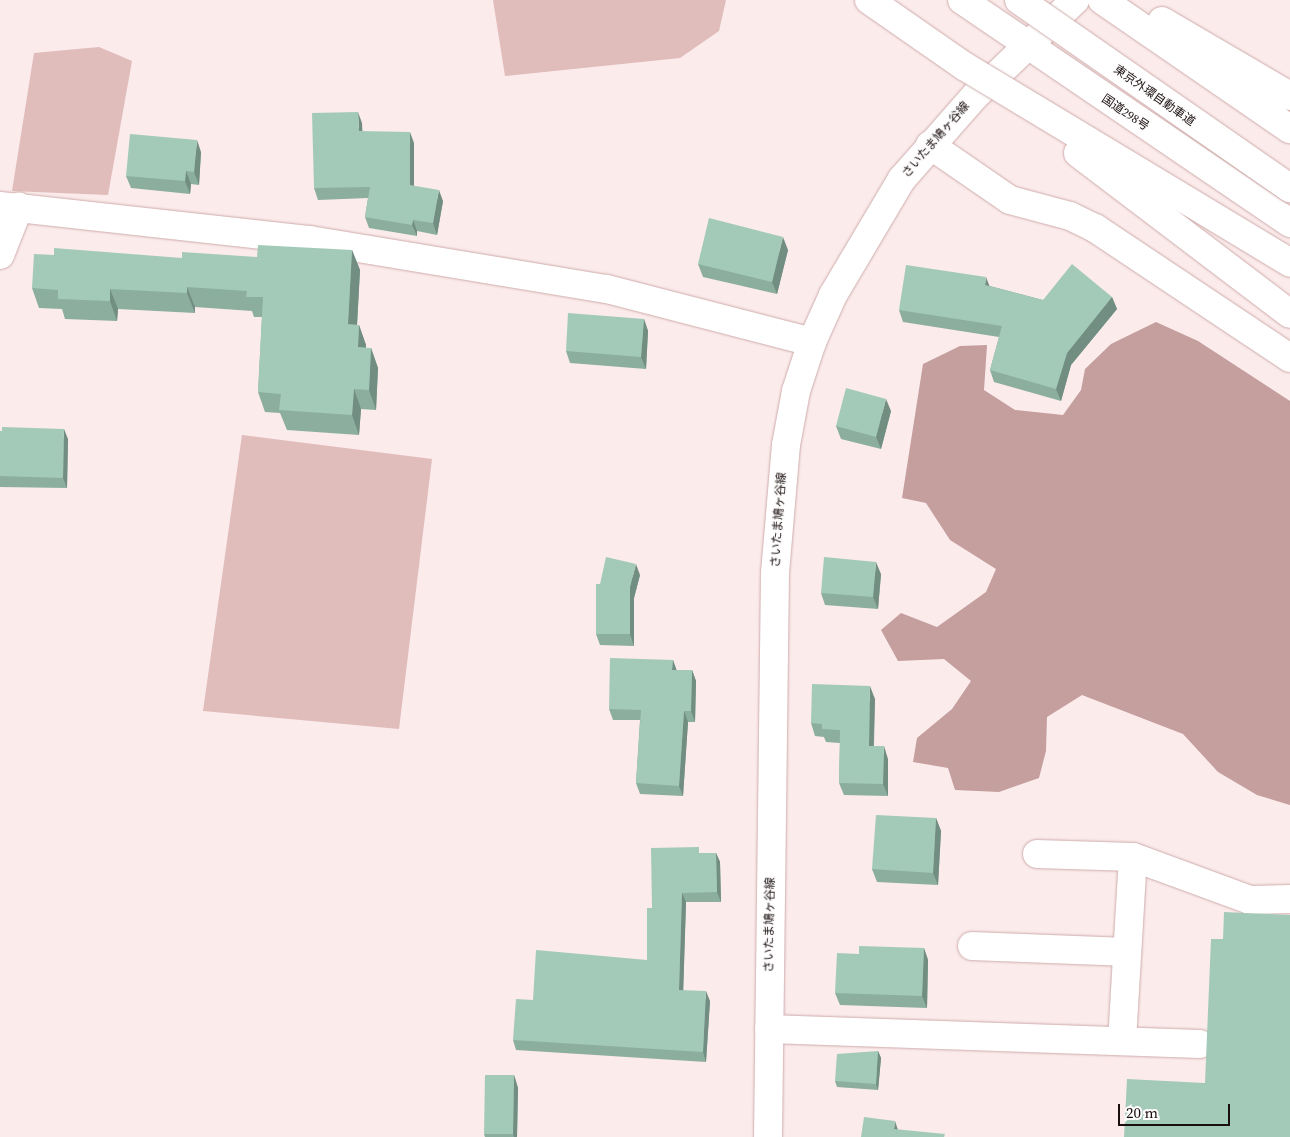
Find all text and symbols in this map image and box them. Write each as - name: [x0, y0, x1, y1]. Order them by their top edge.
- street label: 東京外環自動車道: [1111, 63, 1197, 129]
- street label: 国道298号: [1099, 92, 1151, 134]
- street label: さいたま鳩ヶ谷線: [899, 99, 973, 181]
- street label: さいたま鳩ヶ谷線: [768, 472, 790, 568]
- street label: さいたま鳩ヶ谷線: [762, 877, 778, 973]
- scale bar: [1120, 1094, 1232, 1126]
- text: 20 m: [1126, 1102, 1158, 1123]

